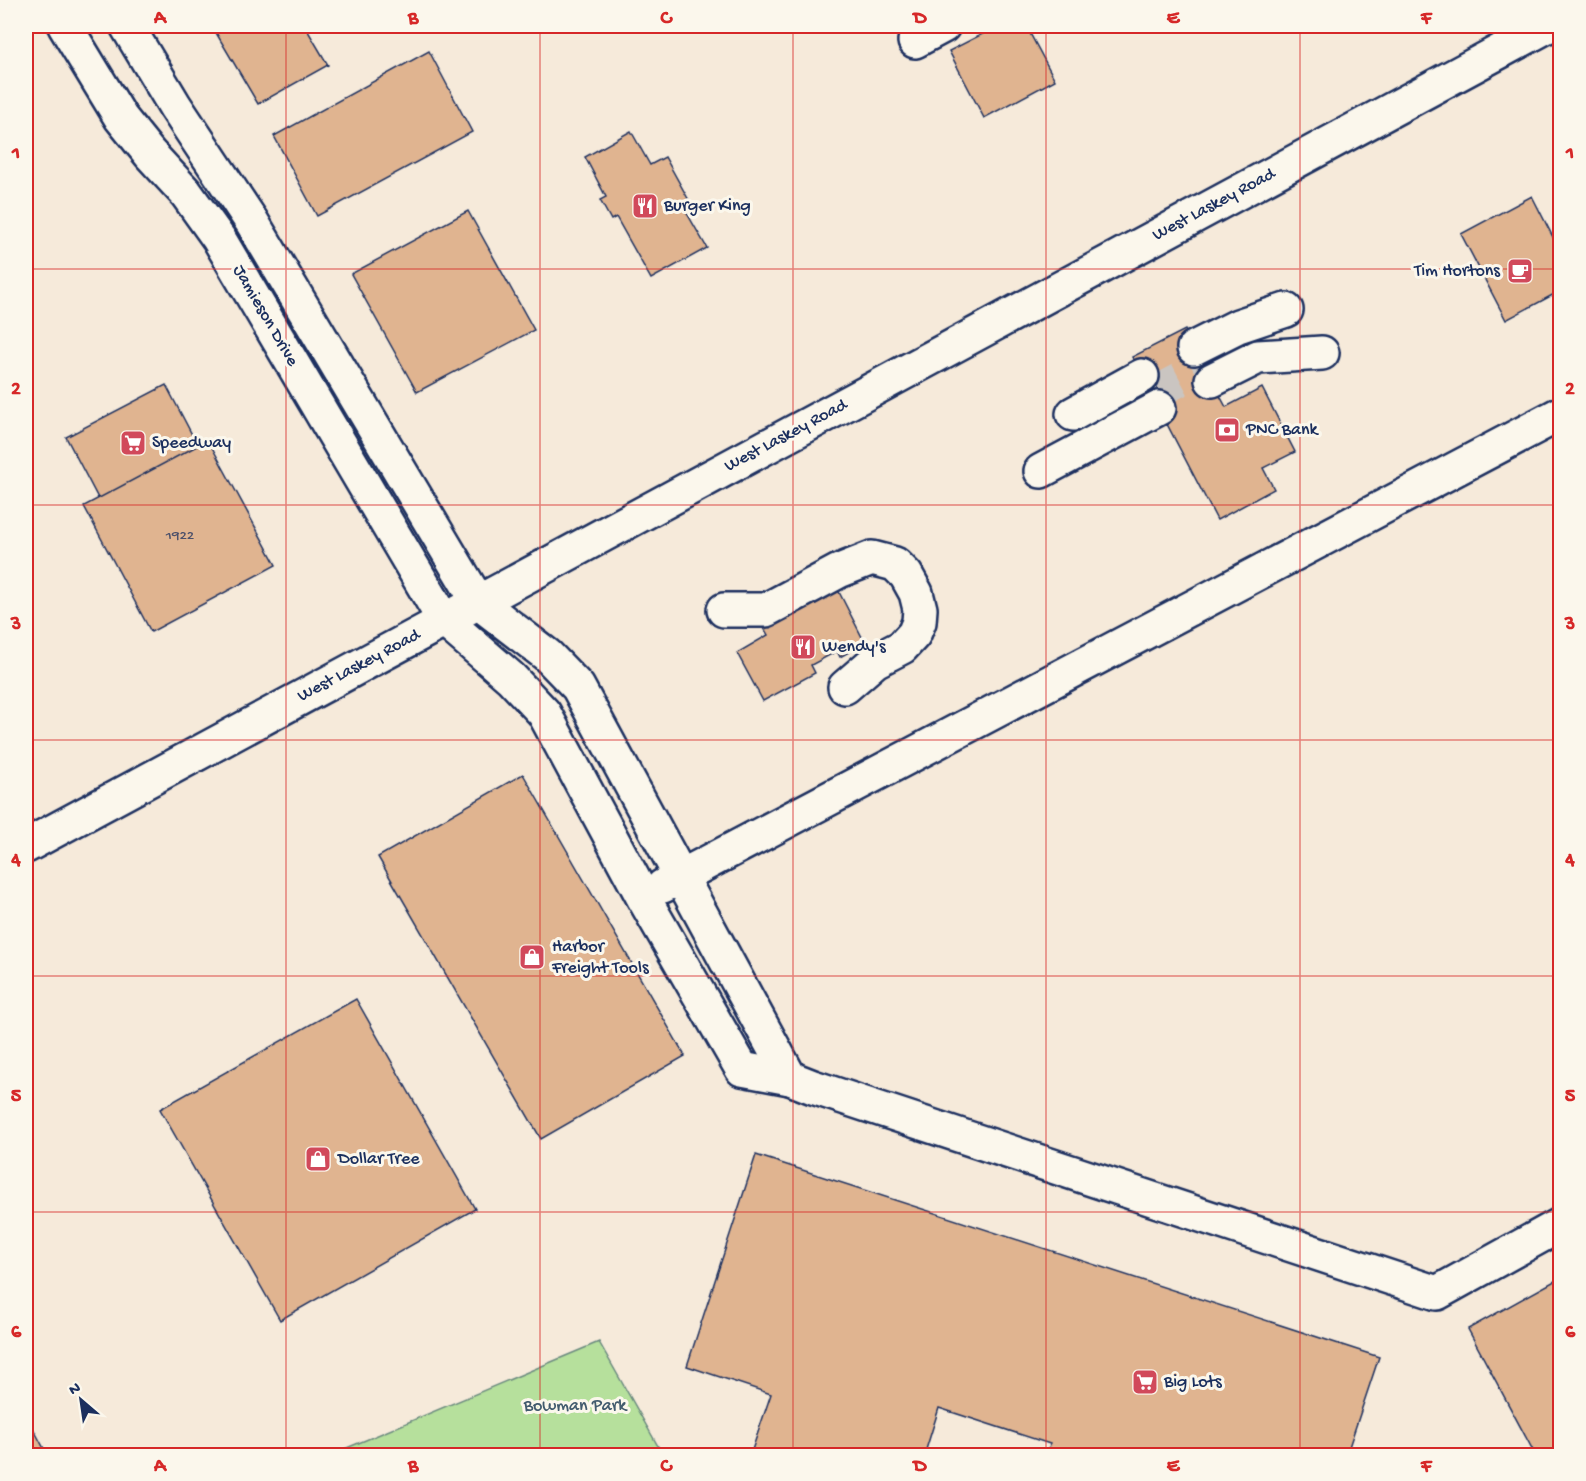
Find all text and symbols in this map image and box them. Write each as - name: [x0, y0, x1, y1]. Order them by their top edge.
- text: A: [153, 8, 168, 31]
- text: B: [407, 8, 419, 31]
- text: C: [660, 8, 674, 31]
- text: D: [911, 8, 927, 31]
- text: E: [1167, 8, 1181, 31]
- text: F: [1420, 8, 1433, 31]
- text: 1: [11, 143, 20, 166]
- text: 1: [1565, 143, 1574, 166]
- street label: West Laskey Road: [1149, 163, 1280, 246]
- restaurant icon: Burger King: [630, 191, 660, 221]
- place label: Burger King: [663, 196, 751, 217]
- cafe icon: Tim Hortons: [1505, 256, 1535, 286]
- place label: Tim Hortons: [1413, 261, 1501, 282]
- street label: Jamieson Drive: [228, 262, 303, 371]
- text: 2: [11, 379, 21, 402]
- text: 2: [1565, 379, 1575, 402]
- street label: West Laskey Road: [721, 394, 852, 477]
- bank icon: PNC Bank: [1212, 415, 1242, 445]
- place label: PNC Bank: [1245, 420, 1319, 441]
- supermarket icon: Speedway: [118, 428, 148, 458]
- place label: Speedway: [152, 433, 231, 454]
- house number: 1922: [165, 527, 194, 545]
- text: 3: [10, 614, 21, 637]
- text: 3: [1564, 614, 1575, 637]
- street label: West Laskey Road: [294, 624, 425, 707]
- restaurant icon: Wendy's: [788, 632, 818, 662]
- place label: Wendy's: [822, 637, 887, 658]
- text: 4: [10, 850, 21, 873]
- text: 4: [1564, 850, 1575, 873]
- place label: Harbor Freight Tools: [551, 937, 650, 979]
- shop icon: Harbor Freight Tools: [517, 942, 547, 972]
- text: 5: [11, 1086, 22, 1109]
- text: 5: [1565, 1086, 1576, 1109]
- shop icon: Dollar Tree: [303, 1144, 333, 1174]
- place label: Dollar Tree: [337, 1149, 420, 1170]
- text: 6: [11, 1322, 22, 1345]
- text: 6: [1565, 1322, 1576, 1345]
- supermarket icon: Big Lots: [1130, 1367, 1160, 1397]
- north arrow: [51, 1370, 111, 1430]
- place label: Big Lots: [1163, 1372, 1223, 1393]
- text: N: [66, 1379, 85, 1401]
- park label: Bowman Park: [523, 1396, 628, 1417]
- text: A: [153, 1456, 168, 1479]
- text: B: [407, 1456, 419, 1479]
- text: C: [660, 1456, 674, 1479]
- text: D: [911, 1456, 927, 1479]
- text: E: [1167, 1456, 1181, 1479]
- text: F: [1420, 1456, 1433, 1479]

